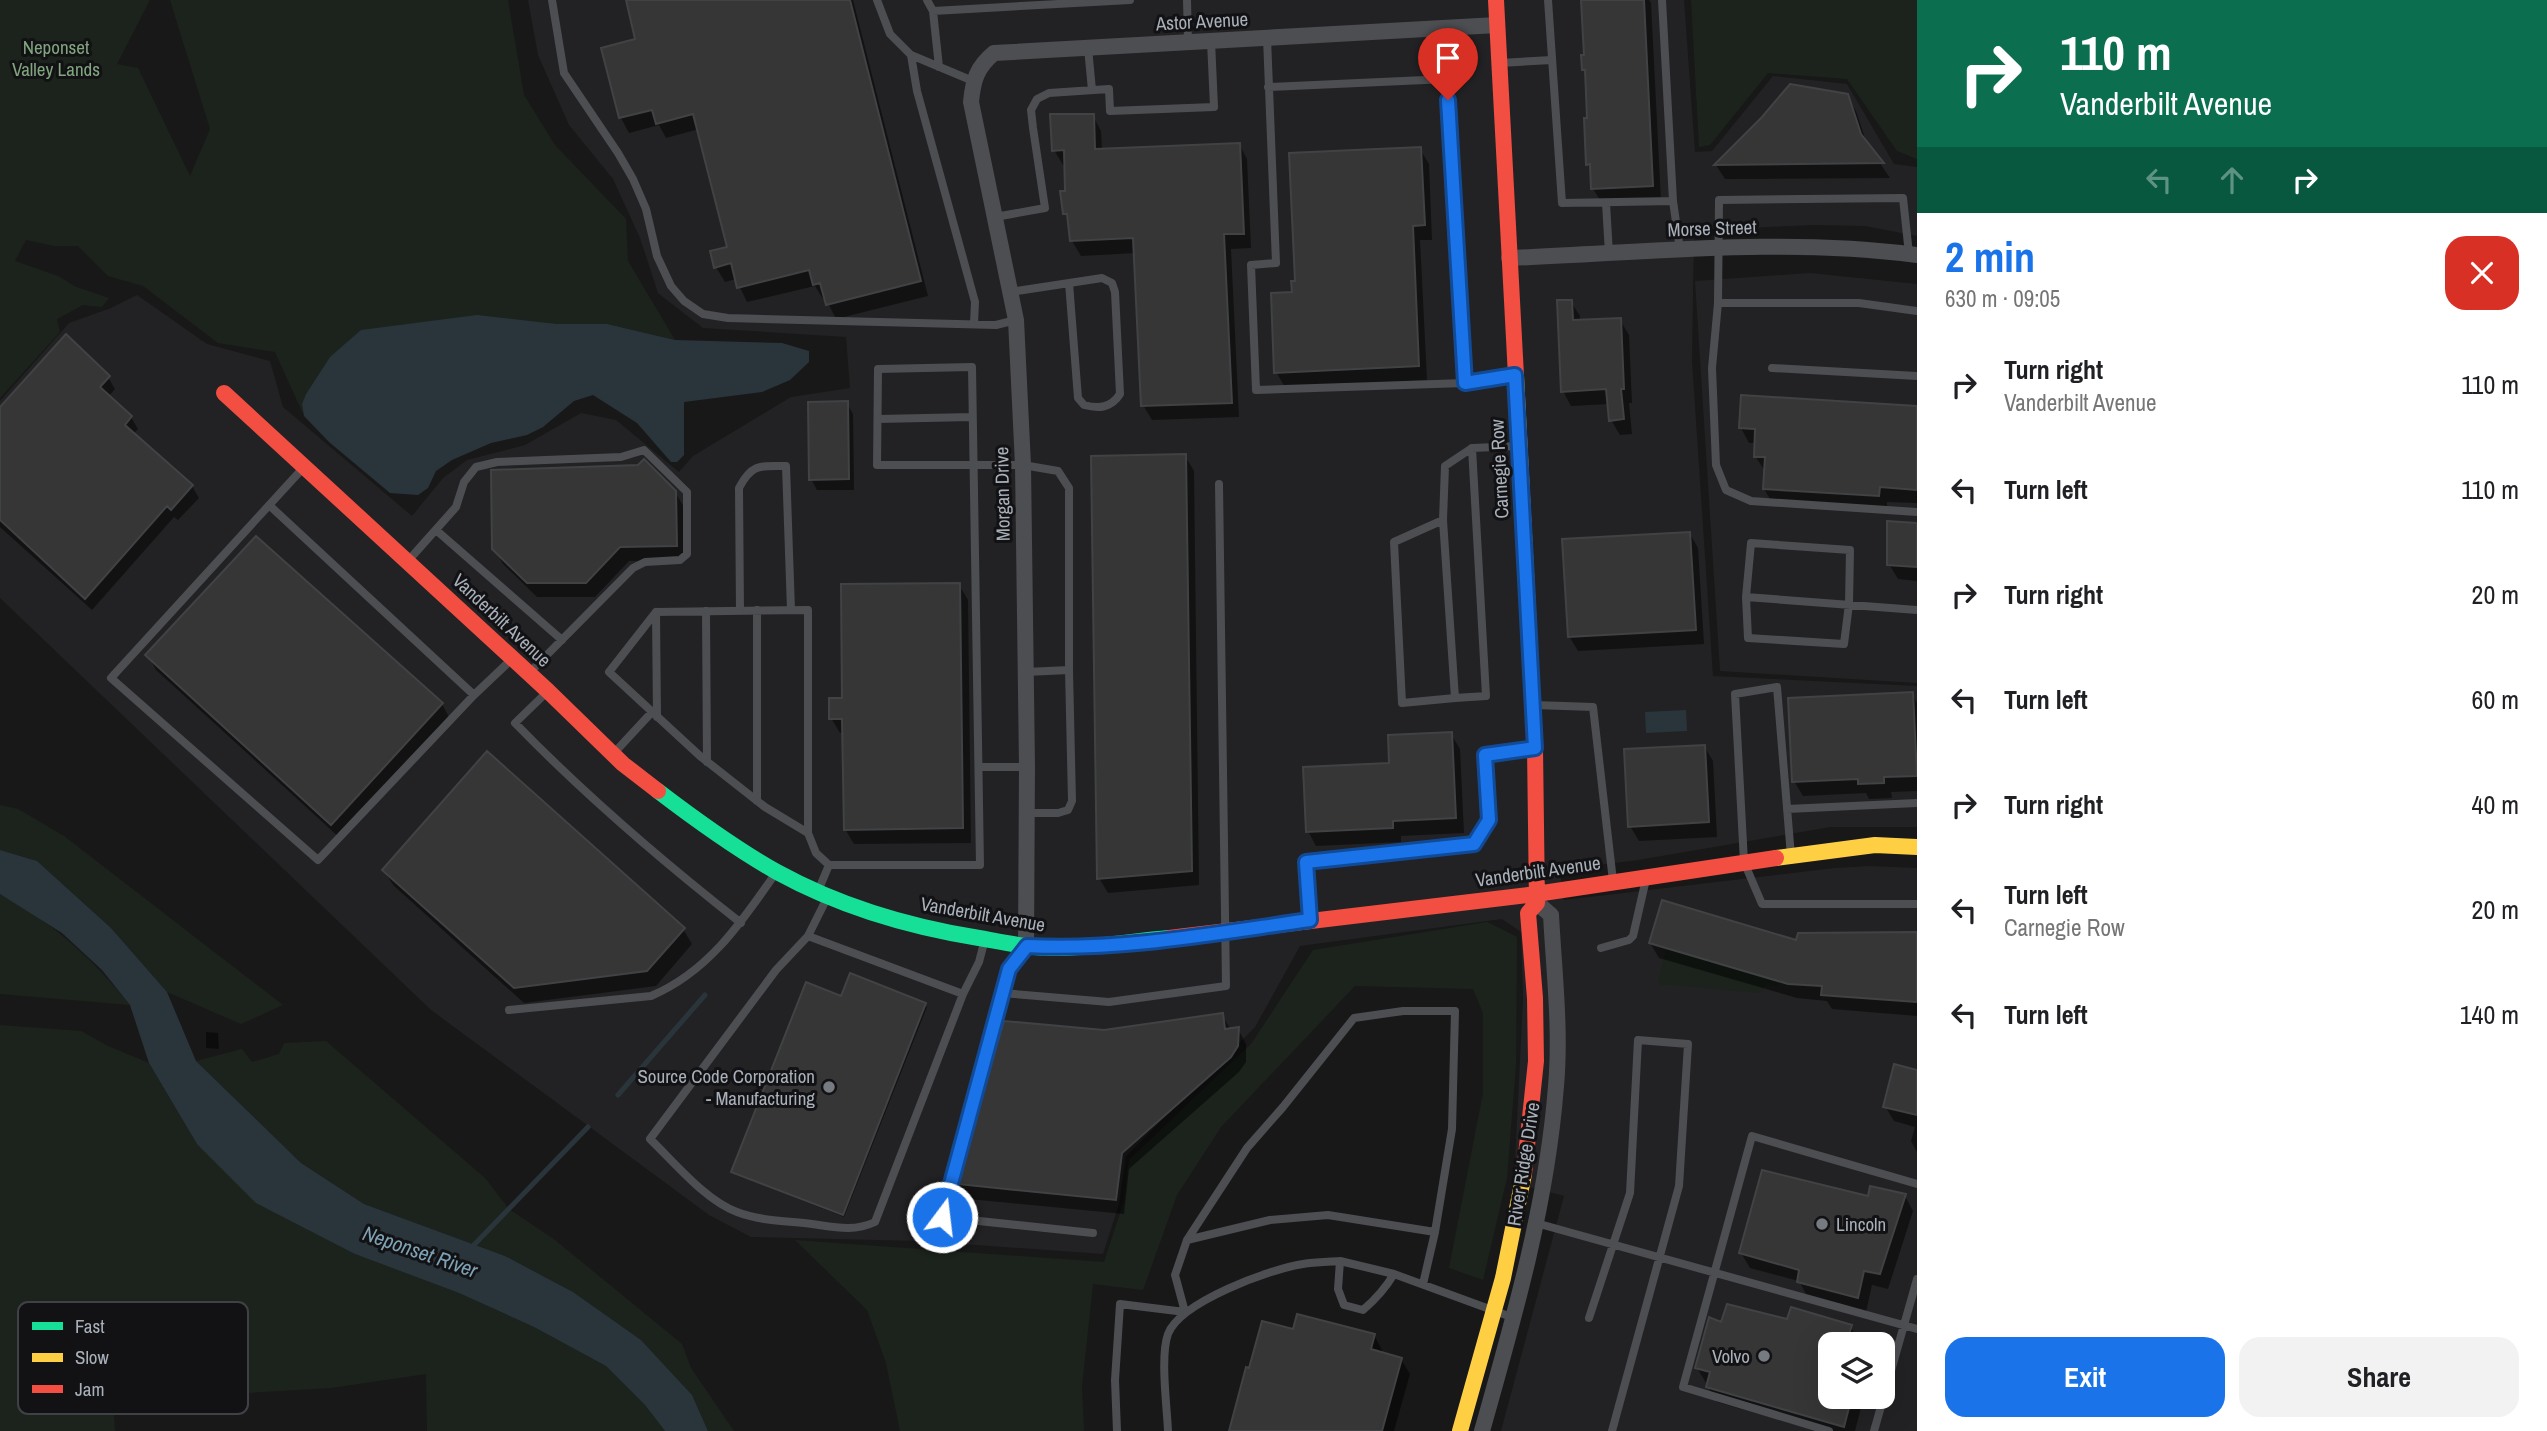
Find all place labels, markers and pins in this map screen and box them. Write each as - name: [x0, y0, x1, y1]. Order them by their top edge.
- pin: [1418, 28, 1478, 100]
- place label: Source Code Corporation - Manufacturing: [637, 1063, 815, 1111]
- marker: Source Code Corporation - Manufacturing: [821, 1079, 837, 1095]
- place label: Lincoln: [1836, 1211, 1886, 1237]
- marker: Lincoln: [1814, 1216, 1830, 1232]
- place label: Volvo: [1712, 1343, 1750, 1369]
- marker: Volvo: [1756, 1348, 1772, 1364]

